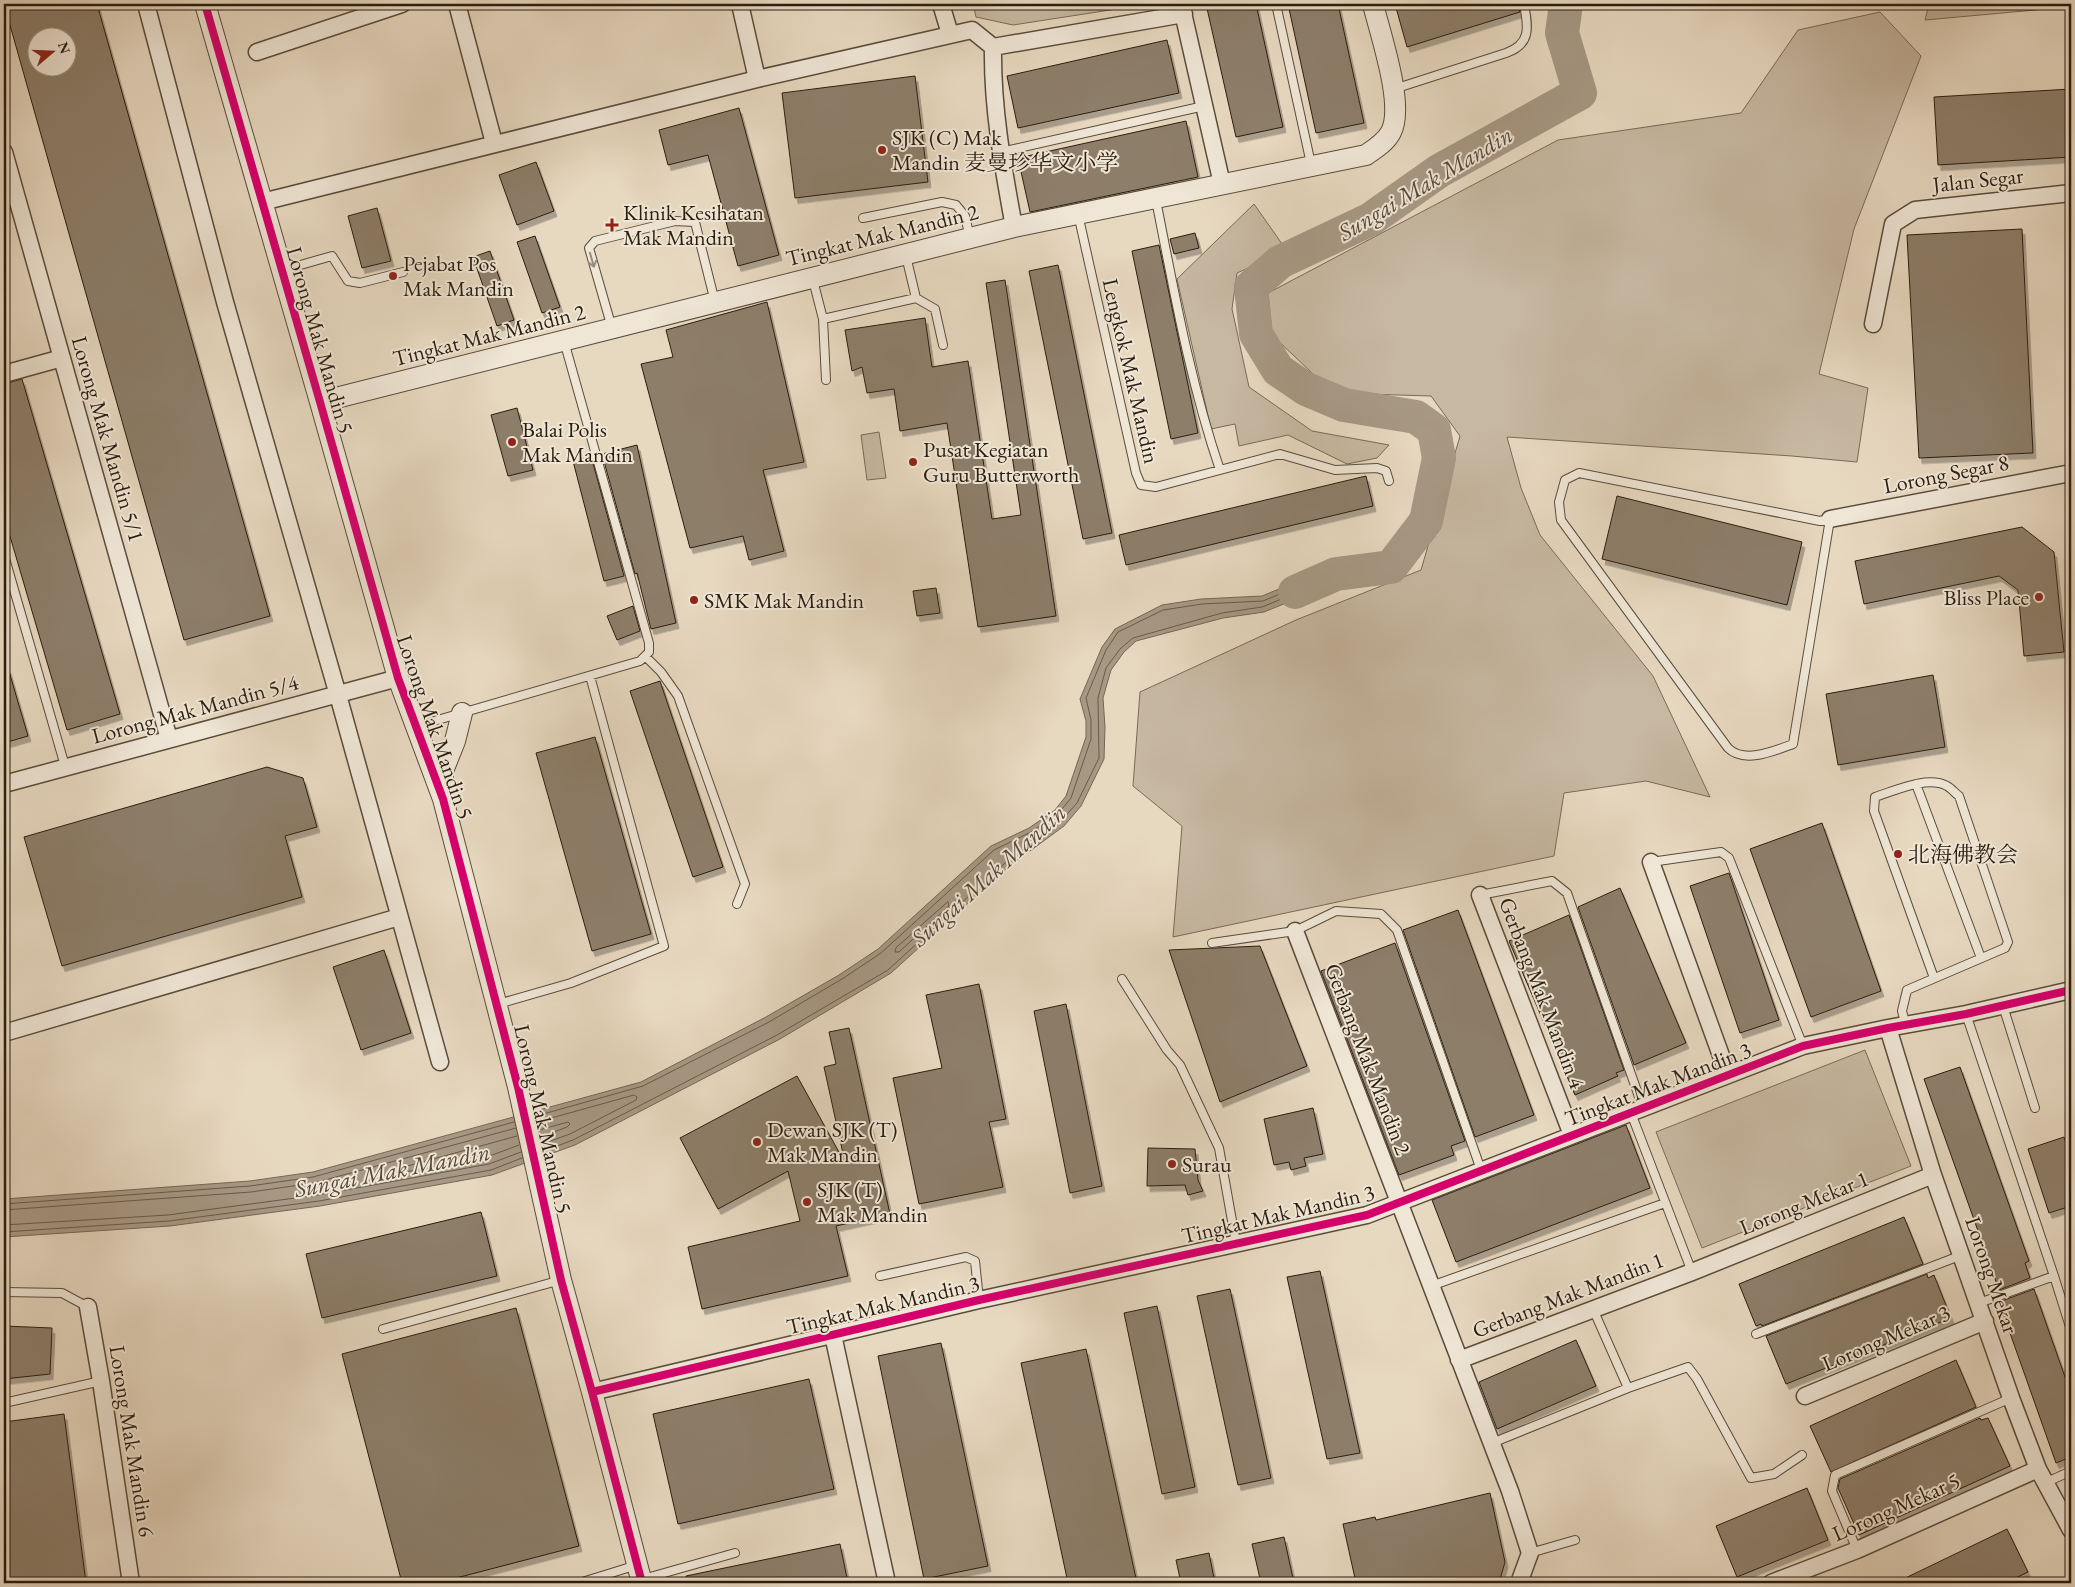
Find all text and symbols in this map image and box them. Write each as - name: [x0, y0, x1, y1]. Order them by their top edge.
- north arrow: [28, 28, 78, 78]
- text: N: [54, 39, 75, 57]
- water label: Sungai Mak Mandin: [1331, 119, 1518, 248]
- place label: SJK (C) Mak Mandin 麦曼珍华文小学: [892, 123, 1118, 177]
- marker: SJK (C) Mak Mandin 麦曼珍华文小学: [876, 144, 888, 156]
- street label: Jalan Segar: [1929, 161, 2025, 199]
- street label: Tingkat Mak Mandin 2: [783, 197, 982, 273]
- place label: Klinik Kesihatan Mak Mandin: [623, 198, 764, 252]
- marker: Klinik Kesihatan Mak Mandin: [605, 218, 619, 232]
- street label: Lorong Mak Mandin 5: [279, 243, 361, 437]
- place label: Pejabat Pos Mak Mandin: [403, 249, 514, 303]
- one-way arrow: [588, 251, 598, 267]
- marker: Pejabat Pos Mak Mandin: [387, 270, 399, 282]
- street label: Lengkok Mak Mandin: [1096, 276, 1166, 467]
- street label: Tingkat Mak Mandin 2: [390, 297, 589, 373]
- street label: Lorong Mak Mandin 5/1: [65, 333, 151, 545]
- place label: Balai Polis Mak Mandin: [522, 415, 633, 469]
- place label: Pusat Kegiatan Guru Butterworth: [923, 435, 1079, 489]
- marker: Balai Polis Mak Mandin: [506, 436, 518, 448]
- street label: Lorong Segar 8: [1881, 448, 2011, 500]
- marker: Pusat Kegiatan Guru Butterworth: [907, 456, 919, 468]
- place label: Bliss Place: [1944, 583, 2029, 612]
- place label: SMK Mak Mandin: [704, 586, 865, 615]
- marker: Bliss Place: [2033, 591, 2045, 603]
- marker: SMK Mak Mandin: [688, 594, 700, 606]
- street label: Lorong Mak Mandin 5: [390, 631, 480, 823]
- street label: Lorong Mak Mandin 5/4: [89, 667, 302, 751]
- water label: Sungai Mak Mandin: [903, 797, 1072, 954]
- place label: 北海佛教会: [1908, 840, 2018, 869]
- marker: 北海佛教会: [1892, 848, 1904, 860]
- street label: Gerbang Mak Mandin 4: [1492, 893, 1592, 1093]
- street label: Gerbang Mak Mandin 2: [1318, 959, 1418, 1159]
- street label: Lorong Mak Mandin 5: [507, 1022, 579, 1216]
- street label: Tingkat Mak Mandin 3: [1561, 1035, 1755, 1133]
- place label: Dewan SJK (T) Mak Mandin: [767, 1115, 897, 1169]
- water label: Sungai Mak Mandin: [291, 1136, 492, 1204]
- marker: Dewan SJK (T) Mak Mandin: [751, 1136, 763, 1148]
- place label: Surau: [1182, 1150, 1232, 1179]
- marker: Surau: [1166, 1158, 1178, 1170]
- street label: Lorong Mekar 1: [1735, 1164, 1873, 1242]
- place label: SJK (T) Mak Mandin: [817, 1175, 928, 1229]
- street label: Tingkat Mak Mandin 3: [1179, 1178, 1377, 1250]
- marker: SJK (T) Mak Mandin: [801, 1196, 813, 1208]
- street label: Lorong Mekar: [1958, 1213, 2026, 1338]
- street label: Gerbang Mak Mandin 1: [1468, 1245, 1668, 1345]
- street label: Tingkat Mak Mandin 3: [784, 1269, 982, 1341]
- street label: Lorong Mekar 3: [1817, 1298, 1955, 1378]
- street label: Lorong Mak Mandin 6: [103, 1343, 162, 1539]
- street label: Lorong Mekar 5: [1828, 1466, 1964, 1548]

